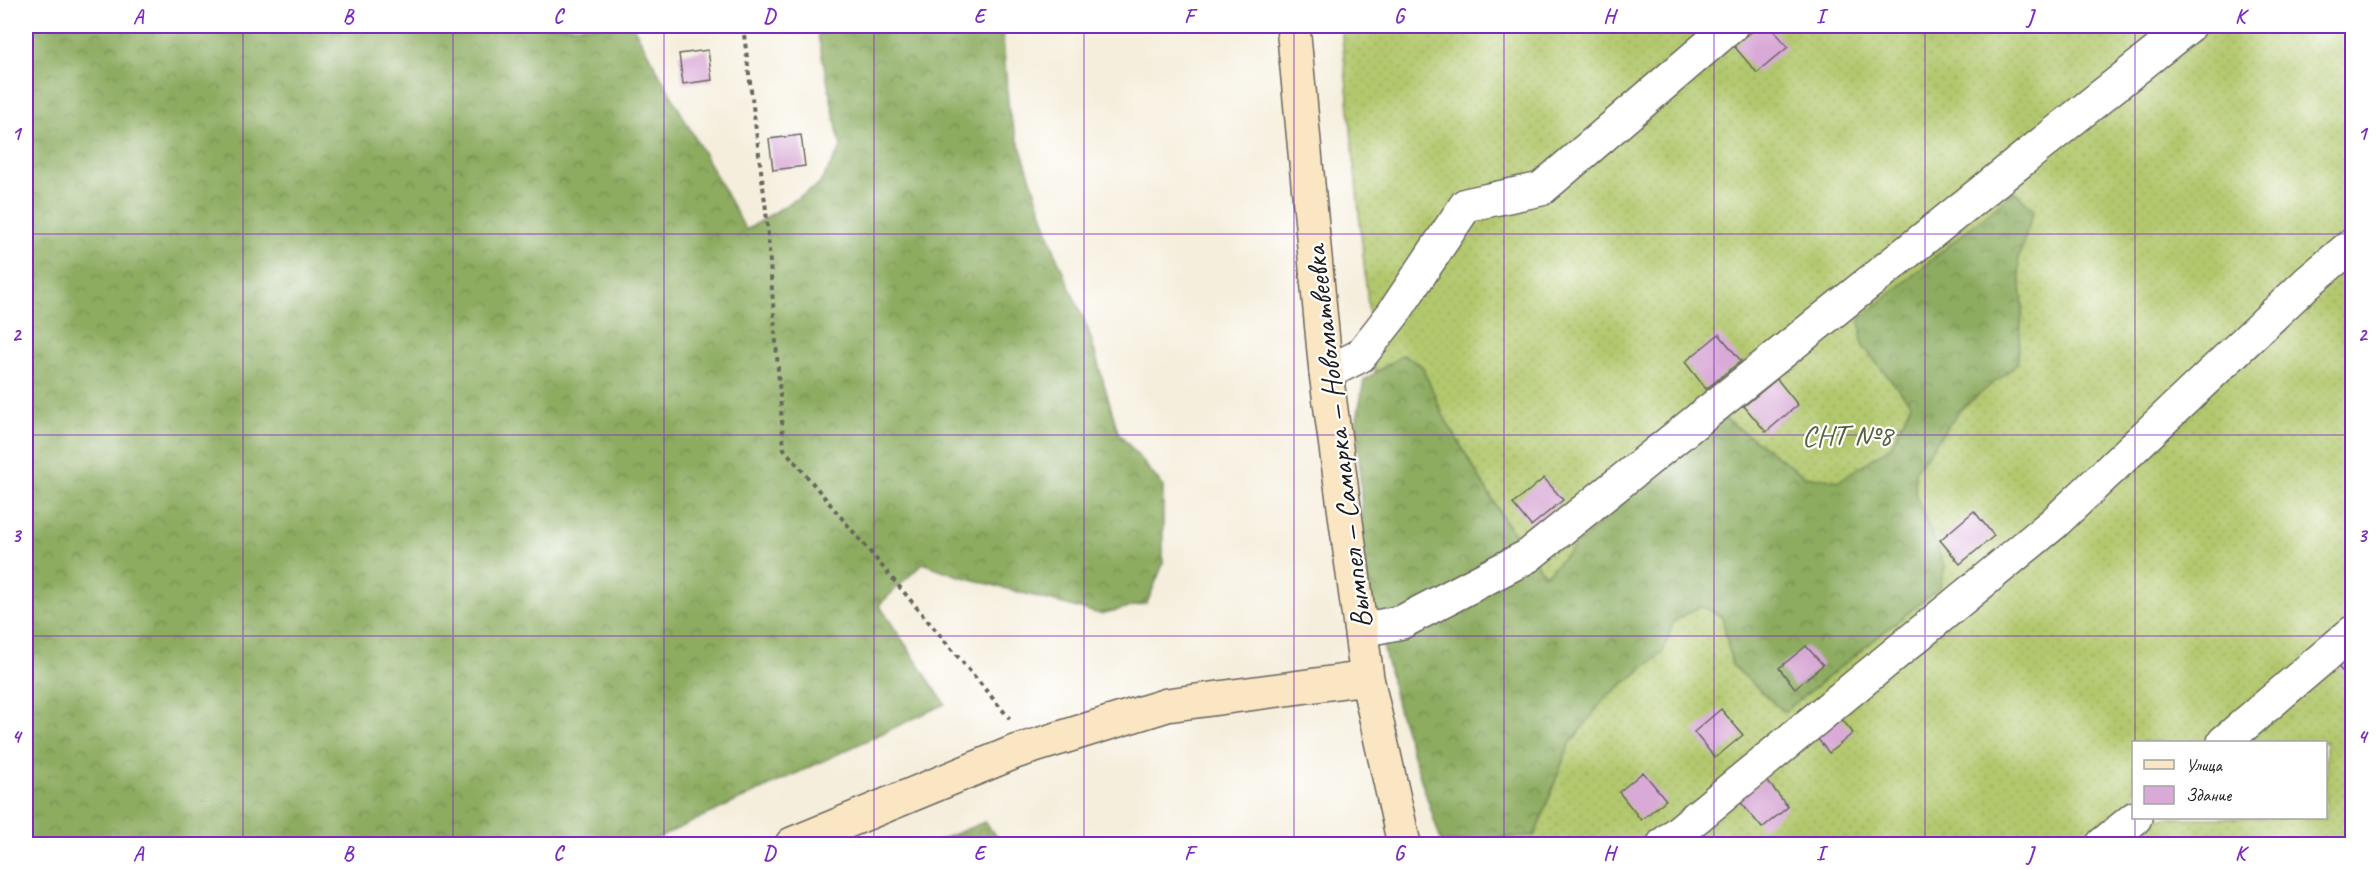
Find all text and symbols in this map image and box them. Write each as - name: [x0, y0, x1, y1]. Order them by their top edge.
- text: A: [133, 4, 145, 29]
- text: B: [343, 4, 355, 29]
- text: C: [553, 4, 565, 29]
- text: D: [763, 4, 777, 29]
- text: E: [974, 4, 988, 29]
- text: F: [1184, 4, 1198, 29]
- text: G: [1394, 4, 1407, 29]
- text: H: [1603, 4, 1618, 29]
- text: I: [1816, 4, 1829, 29]
- text: J: [2025, 4, 2037, 29]
- text: K: [2235, 4, 2249, 29]
- text: 1: [12, 121, 23, 146]
- text: 1: [2358, 121, 2369, 146]
- street label: Вымпел — Самарка — Новоматвеевка: [1295, 241, 1380, 631]
- text: 2: [12, 322, 23, 347]
- text: 2: [2358, 322, 2369, 347]
- park label: СНТ №8: [1802, 416, 1895, 454]
- text: 3: [12, 523, 23, 548]
- text: 3: [2358, 523, 2369, 548]
- text: 4: [12, 724, 24, 749]
- text: 4: [2358, 724, 2370, 749]
- legend: [2132, 741, 2327, 819]
- text: Улица: [2186, 754, 2223, 776]
- text: Здание: [2186, 784, 2232, 806]
- text: A: [133, 841, 145, 866]
- text: B: [343, 841, 355, 866]
- text: C: [553, 841, 565, 866]
- text: D: [763, 841, 777, 866]
- text: E: [974, 841, 988, 866]
- text: F: [1184, 841, 1198, 866]
- text: G: [1394, 841, 1407, 866]
- text: H: [1603, 841, 1618, 866]
- text: I: [1816, 841, 1829, 866]
- text: J: [2025, 841, 2037, 866]
- text: K: [2235, 841, 2249, 866]

